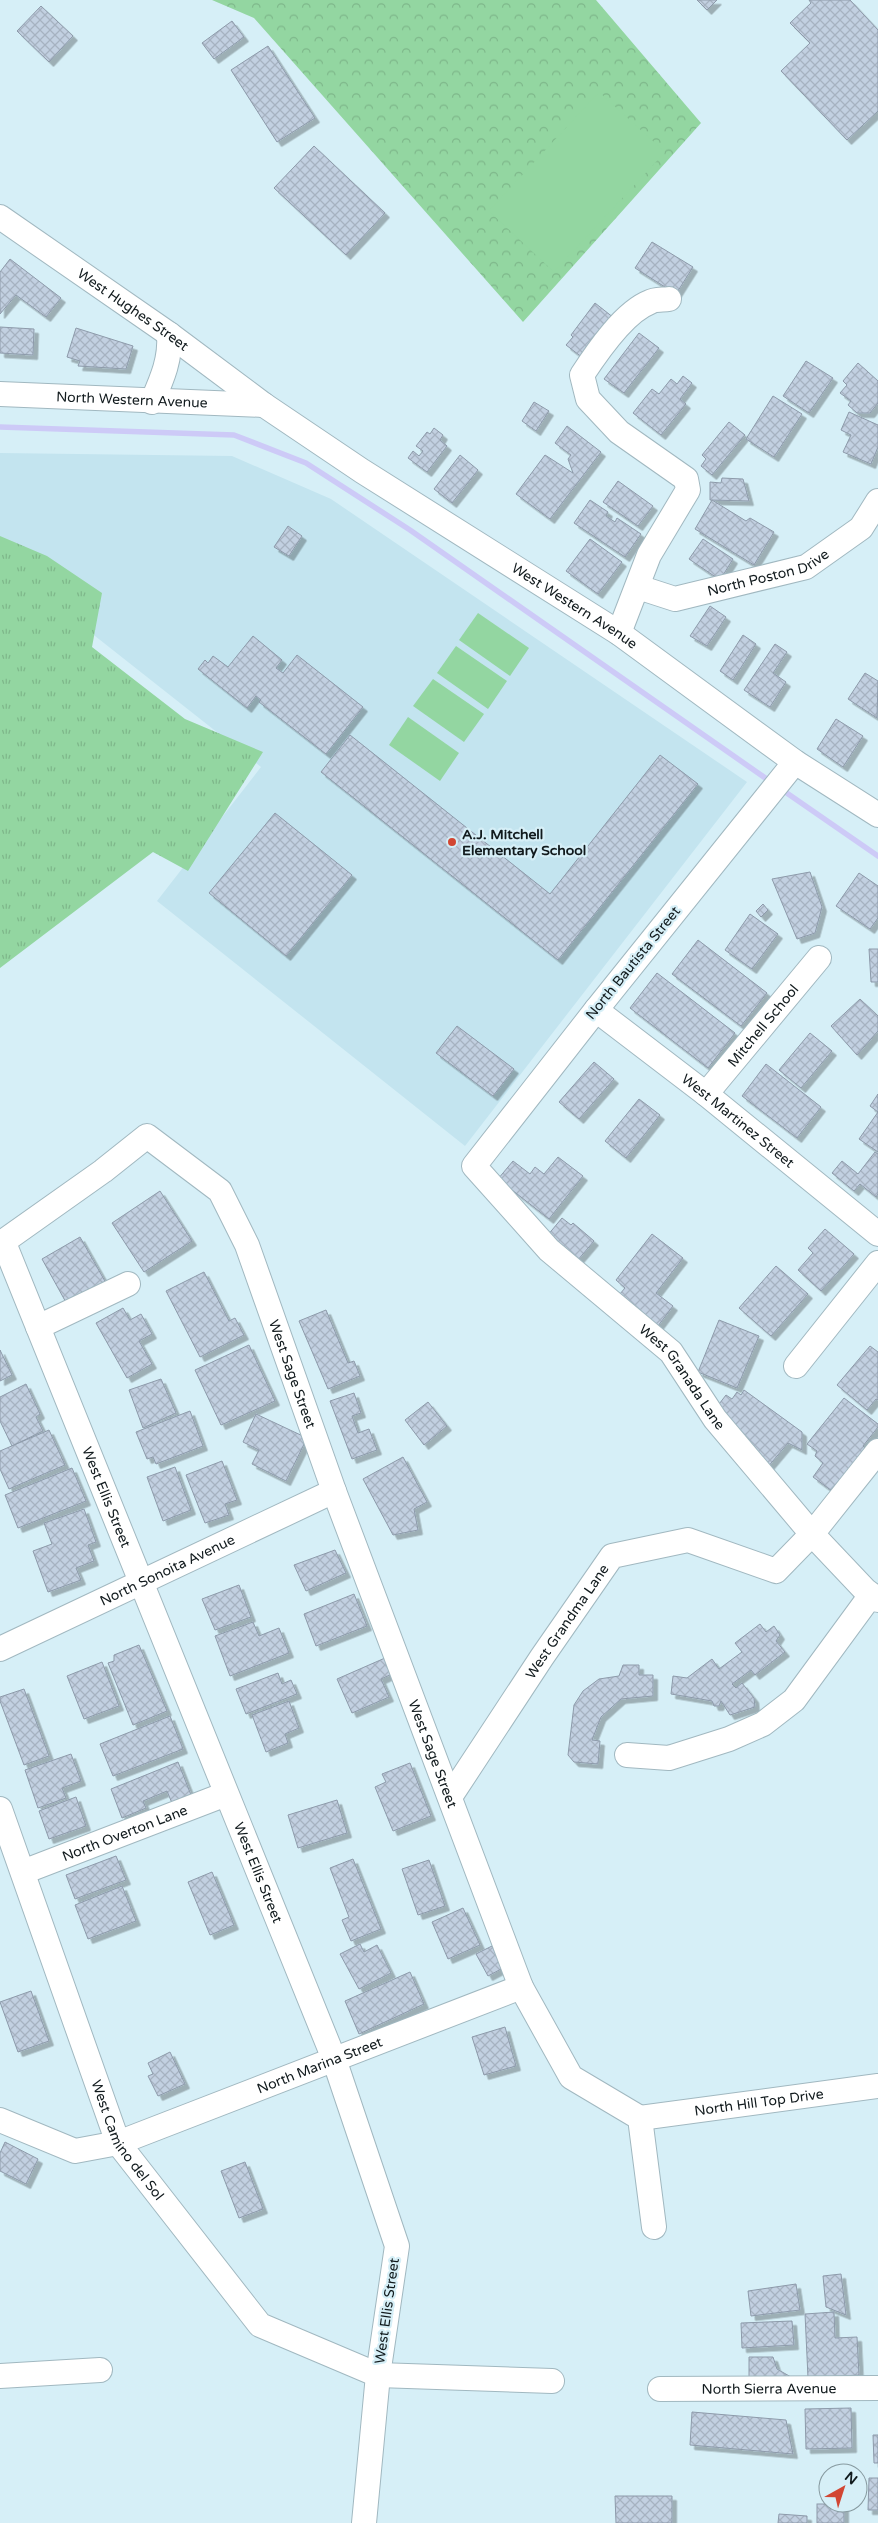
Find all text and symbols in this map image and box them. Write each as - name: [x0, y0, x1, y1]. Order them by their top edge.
- street label: West Hughes Street: [74, 265, 193, 355]
- street label: North Western Avenue: [56, 388, 208, 411]
- street label: North Poston Drive: [705, 545, 832, 599]
- street label: West Western Avenue: [509, 559, 641, 652]
- place label: A.J. Mitchell Elementary School: [462, 826, 586, 859]
- marker: A.J. Mitchell Elementary School: [446, 836, 458, 848]
- street label: North Bautista Street: [582, 902, 684, 1023]
- street label: Mitchell School: [724, 981, 802, 1070]
- street label: West Martinez Street: [678, 1070, 798, 1171]
- street label: West Sage Street: [266, 1317, 320, 1431]
- street label: West Granada Lane: [636, 1321, 729, 1433]
- street label: West Ellis Street: [79, 1444, 135, 1550]
- street label: North Sonoita Avenue: [97, 1531, 237, 1609]
- street label: West Grandma Lane: [522, 1561, 612, 1682]
- street label: West Sage Street: [405, 1697, 461, 1811]
- street label: North Overton Lane: [60, 1801, 190, 1865]
- street label: West Ellis Street: [231, 1820, 287, 1926]
- street label: North Marina Street: [255, 2033, 385, 2097]
- street label: West Camino del Sol: [88, 2078, 168, 2203]
- street label: North Hill Top Drive: [693, 2085, 825, 2119]
- street label: West Ellis Street: [371, 2256, 403, 2365]
- street label: North Sierra Avenue: [702, 2380, 837, 2397]
- north arrow: [818, 2463, 868, 2513]
- text: N: [841, 2468, 861, 2488]

